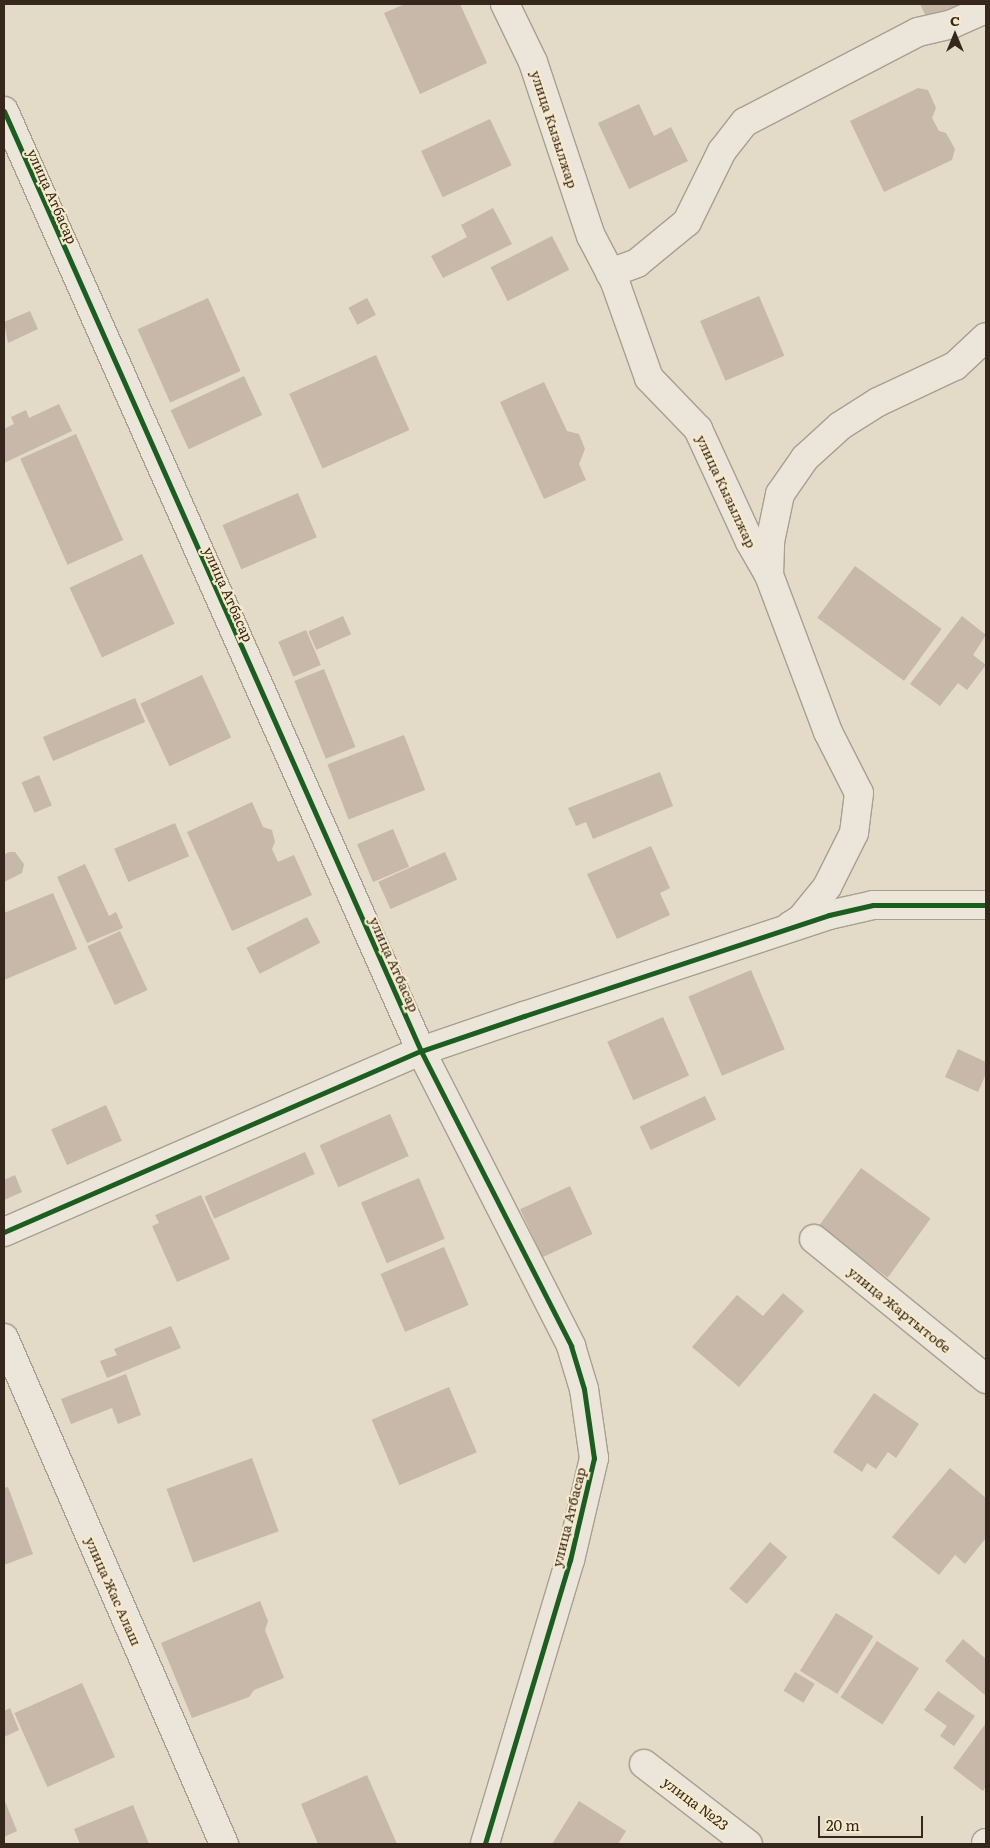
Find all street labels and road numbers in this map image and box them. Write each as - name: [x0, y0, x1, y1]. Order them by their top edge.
- street label: улица Кызылжар: [528, 68, 582, 190]
- street label: улица Атбасар: [25, 146, 81, 246]
- street label: улица Кызылжар: [693, 432, 761, 550]
- street label: улица Атбасар: [201, 544, 257, 644]
- street label: улица Атбасар: [367, 914, 423, 1014]
- street label: улица Жартытобе: [845, 1262, 955, 1356]
- street label: улица Атбасар: [547, 1465, 589, 1569]
- street label: улица Жас Алаш: [82, 1534, 146, 1648]
- street label: улица №23: [660, 1773, 732, 1833]

